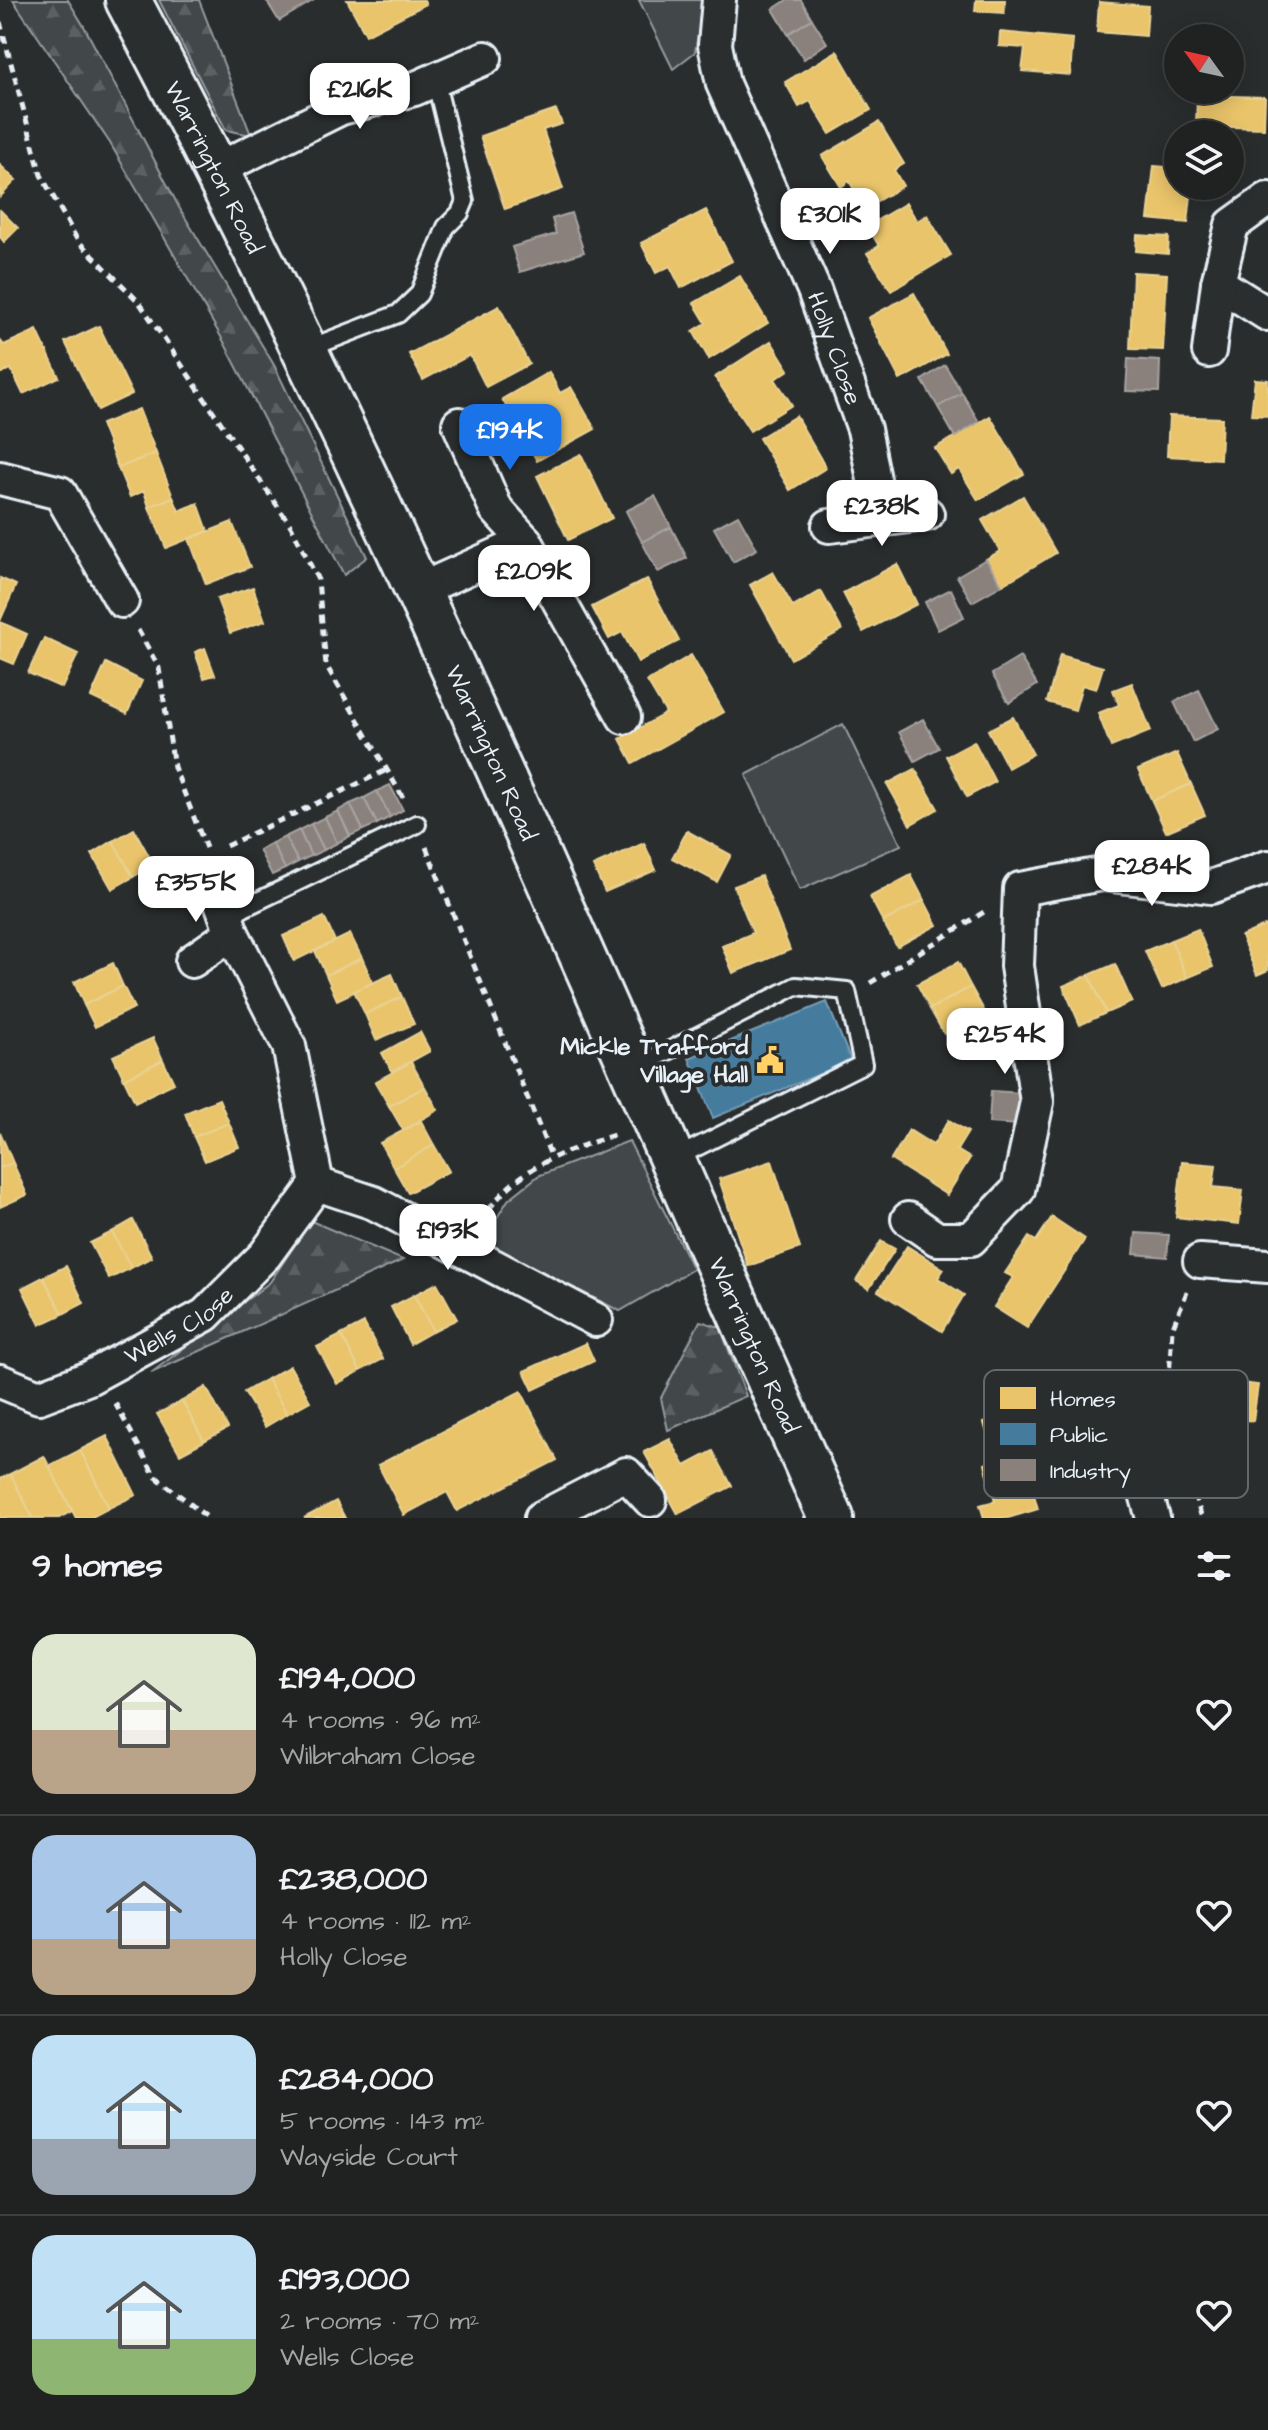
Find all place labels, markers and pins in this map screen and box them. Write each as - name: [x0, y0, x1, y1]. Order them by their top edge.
- pin: £216K: [304, 63, 416, 131]
- pin: £301K: [774, 188, 886, 256]
- pin: £194K: [454, 404, 566, 472]
- pin: £238K: [826, 480, 938, 548]
- pin: £209K: [478, 545, 590, 613]
- pin: £284K: [1096, 840, 1208, 908]
- pin: £355K: [140, 856, 252, 924]
- pin: £254K: [949, 1008, 1061, 1076]
- place label: Mickle Trafford Village Hall: [560, 1030, 749, 1093]
- public building icon: Mickle Trafford Village Hall: [755, 1045, 785, 1075]
- pin: £193K: [392, 1204, 504, 1272]

